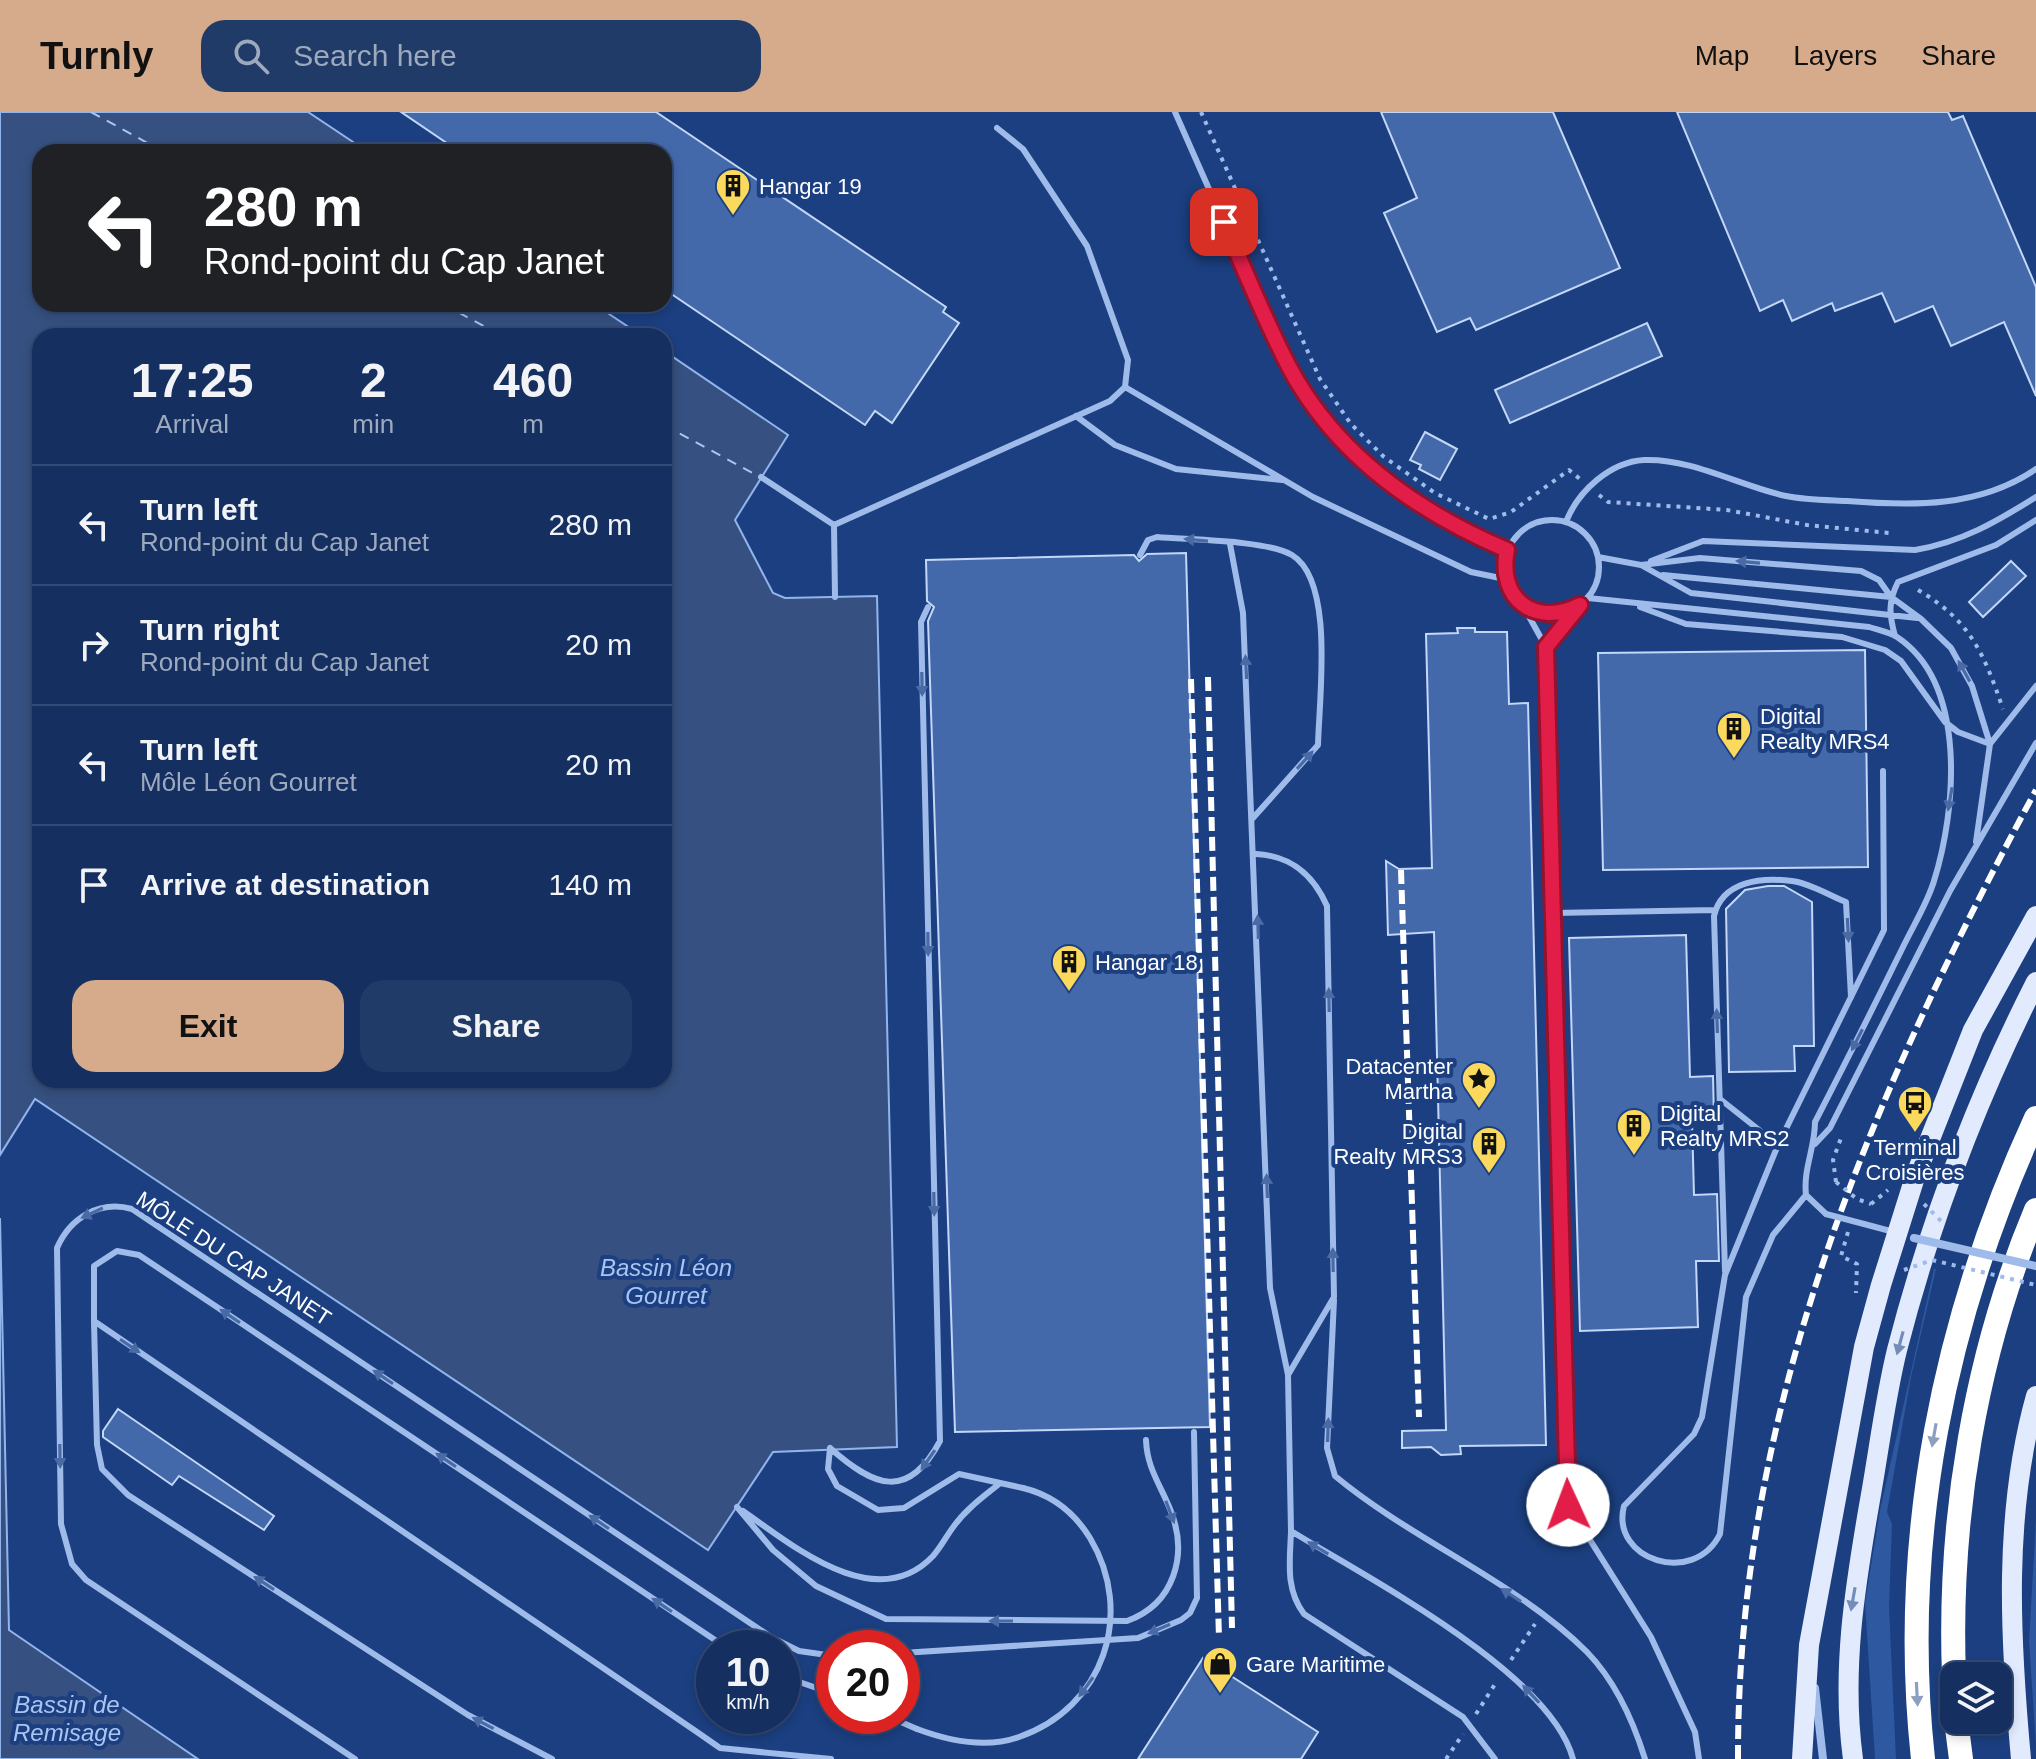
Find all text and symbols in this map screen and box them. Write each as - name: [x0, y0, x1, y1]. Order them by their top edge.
- search box: [201, 20, 761, 92]
- icon: search: [229, 34, 273, 78]
- text: Turnly: [40, 35, 153, 77]
- text: Search here: [293, 39, 457, 72]
- text: Map: [1695, 40, 1749, 71]
- text: Layers: [1793, 40, 1877, 71]
- text: Share: [1921, 40, 1996, 71]
- building icon: Hangar 19: [714, 167, 752, 217]
- place label: Hangar 19: [759, 174, 862, 199]
- text: 280 m: [204, 175, 363, 238]
- icon: left: [72, 176, 176, 280]
- pin: [1190, 188, 1258, 256]
- icon: arrive: [1202, 200, 1246, 244]
- text: Rond-point du Cap Janet: [204, 241, 604, 282]
- text: 17:25: [131, 354, 254, 407]
- text: 2: [360, 354, 387, 407]
- text: 460: [493, 354, 573, 407]
- text: Arrival: [155, 409, 229, 439]
- text: min: [352, 409, 394, 439]
- text: m: [522, 409, 544, 439]
- text: Turn left: [140, 493, 258, 526]
- icon: left: [72, 503, 116, 547]
- text: 280 m: [549, 508, 632, 541]
- text: Rond-point du Cap Janet: [140, 527, 429, 557]
- one-way arrow: [1183, 534, 1208, 547]
- one-way arrow: [1735, 555, 1760, 568]
- text: Turn right: [140, 613, 279, 646]
- icon: right: [72, 623, 116, 667]
- text: 20 m: [565, 628, 632, 661]
- text: Rond-point du Cap Janet: [140, 647, 429, 677]
- one-way arrow: [1239, 654, 1252, 679]
- one-way arrow: [1957, 660, 1971, 682]
- one-way arrow: [916, 672, 928, 697]
- place label: Digital Realty MRS4: [1760, 704, 1890, 754]
- building icon: Digital Realty MRS4: [1715, 710, 1753, 760]
- text: Turn left: [140, 733, 258, 766]
- icon: left: [72, 743, 116, 787]
- text: 20 m: [565, 748, 632, 781]
- one-way arrow: [1296, 750, 1314, 770]
- text: Môle Léon Gourret: [140, 767, 357, 797]
- one-way arrow: [1943, 787, 1955, 812]
- icon: arrive: [72, 863, 116, 907]
- text: Arrive at destination: [140, 868, 430, 901]
- text: 140 m: [549, 868, 632, 901]
- one-way arrow: [1252, 914, 1265, 939]
- one-way arrow: [1841, 918, 1854, 943]
- one-way arrow: [922, 932, 935, 957]
- building icon: Hangar 18: [1050, 943, 1088, 993]
- place label: Hangar 18: [1095, 950, 1198, 975]
- button: Exit: [72, 980, 344, 1072]
- button: Share: [360, 980, 632, 1072]
- one-way arrow: [1323, 987, 1335, 1012]
- one-way arrow: [1711, 1008, 1724, 1033]
- one-way arrow: [1850, 1028, 1863, 1051]
- place label: Datacenter Martha: [1345, 1054, 1454, 1104]
- place icon: Datacenter Martha: [1460, 1060, 1498, 1110]
- bus stop icon: Terminal Croisières: [1896, 1084, 1934, 1134]
- place label: Digital Realty MRS2: [1660, 1101, 1790, 1151]
- building icon: Digital Realty MRS2: [1615, 1107, 1653, 1157]
- place label: Digital Realty MRS3: [1333, 1119, 1463, 1169]
- building icon: Digital Realty MRS3: [1470, 1125, 1508, 1175]
- place label: Terminal Croisières: [1865, 1135, 1965, 1185]
- one-way arrow: [1260, 1173, 1273, 1198]
- street label: MÔLE DU CAP JANET: [132, 1186, 336, 1331]
- one-way arrow: [928, 1192, 941, 1217]
- one-way arrow: [80, 1206, 103, 1220]
- one-way arrow: [1327, 1247, 1340, 1272]
- water label: Bassin Léon Gourret: [600, 1254, 732, 1309]
- one-way arrow: [219, 1309, 241, 1323]
- one-way arrow: [1893, 1330, 1905, 1355]
- one-way arrow: [120, 1338, 141, 1353]
- one-way arrow: [372, 1370, 393, 1385]
- one-way arrow: [1322, 1417, 1335, 1442]
- one-way arrow: [1927, 1423, 1939, 1448]
- one-way arrow: [54, 1444, 66, 1469]
- one-way arrow: [921, 1449, 936, 1470]
- one-way arrow: [435, 1453, 457, 1468]
- position arrow: [1526, 1463, 1610, 1547]
- one-way arrow: [1164, 1500, 1177, 1524]
- one-way arrow: [588, 1514, 609, 1529]
- one-way arrow: [1307, 1541, 1329, 1555]
- one-way arrow: [253, 1576, 275, 1591]
- one-way arrow: [1847, 1586, 1859, 1611]
- one-way arrow: [1500, 1588, 1522, 1603]
- one-way arrow: [652, 1597, 673, 1612]
- one-way arrow: [988, 1615, 1013, 1627]
- one-way arrow: [1146, 1623, 1170, 1636]
- speed limit sign: 20: [816, 1630, 920, 1734]
- shop icon: Gare Maritime: [1201, 1645, 1239, 1695]
- text: 10: [726, 1650, 770, 1694]
- place label: Gare Maritime: [1246, 1652, 1385, 1677]
- map controls: [1940, 1662, 2012, 1734]
- button: layers: [1940, 1662, 2012, 1734]
- one-way arrow: [1079, 1677, 1094, 1698]
- one-way arrow: [1911, 1682, 1924, 1707]
- one-way arrow: [1523, 1685, 1541, 1704]
- water label: Bassin de Remisage: [13, 1691, 121, 1746]
- text: km/h: [726, 1691, 770, 1713]
- one-way arrow: [472, 1717, 494, 1731]

